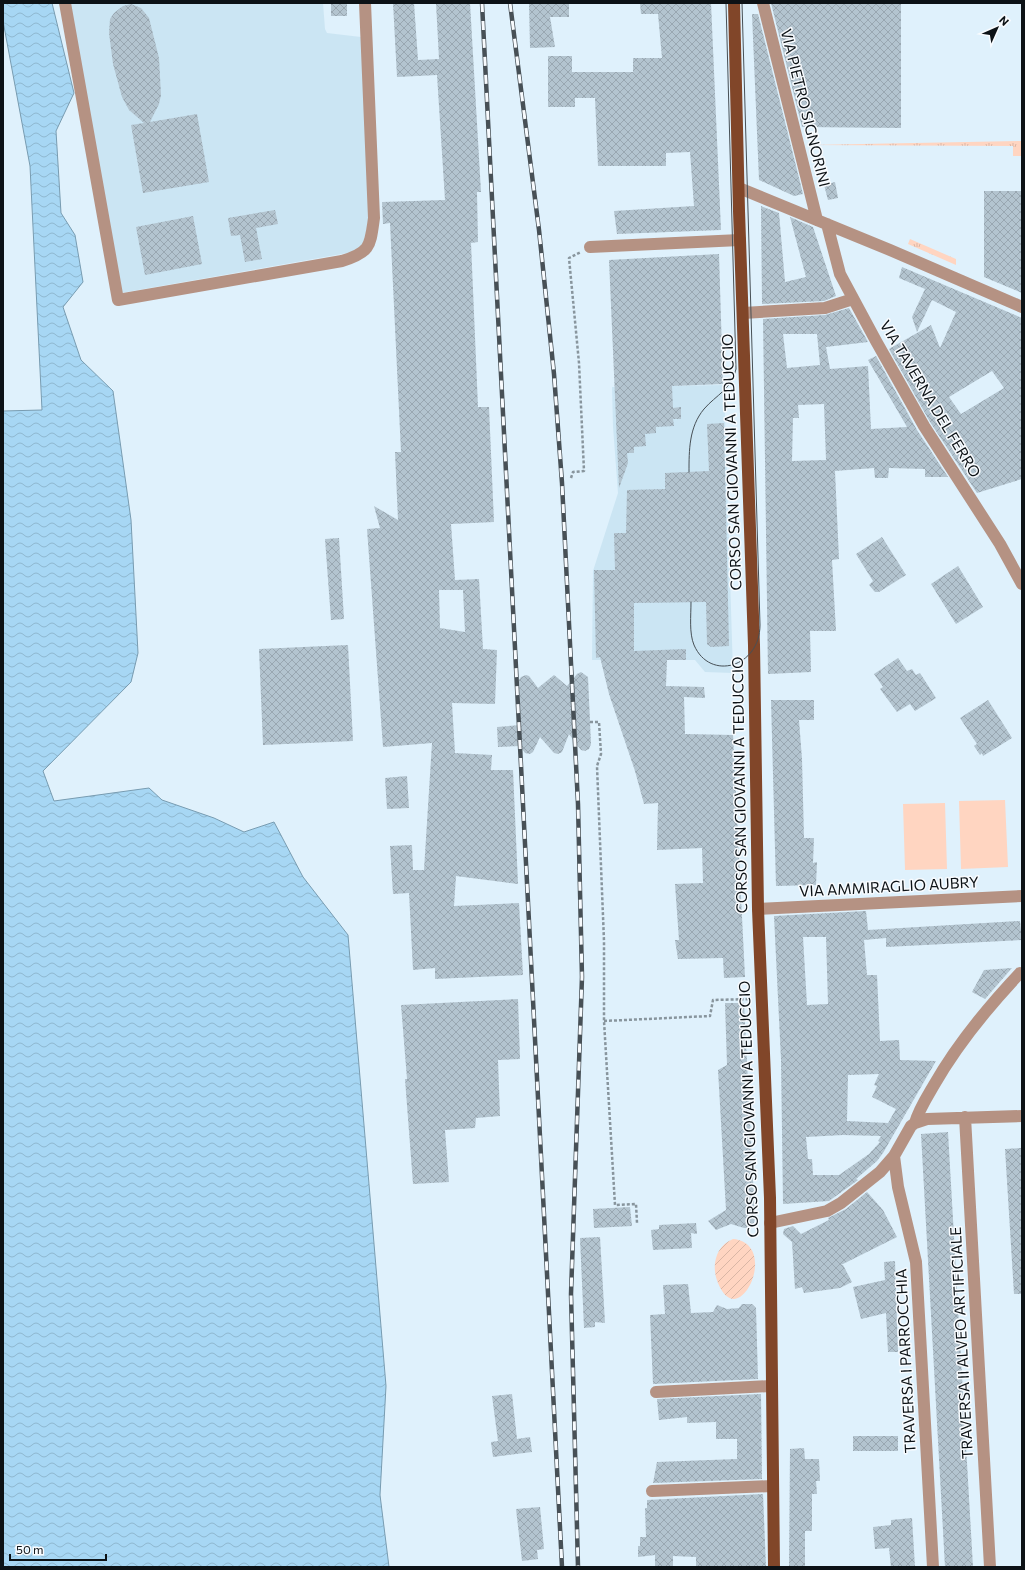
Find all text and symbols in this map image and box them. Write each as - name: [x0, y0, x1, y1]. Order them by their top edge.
- north arrow: [977, 8, 1017, 48]
- text: N: [997, 13, 1012, 28]
- street label: VIA PIETRO SIGNORINI: [778, 27, 834, 189]
- street label: VIA TAVERNA DEL FERRO: [877, 317, 985, 480]
- street label: CORSO SAN GIOVANNI A TEDUCCIO: [718, 333, 744, 591]
- street label: CORSO SAN GIOVANNI A TEDUCCIO: [728, 656, 750, 914]
- street label: VIA AMMIRAGLIO AUBRY: [799, 872, 979, 900]
- street label: CORSO SAN GIOVANNI A TEDUCCIO: [735, 980, 761, 1238]
- street label: TRAVERSA II ALVEO ARTIFICIALE: [946, 1226, 976, 1460]
- street label: TRAVERSA I PARROCCHIA: [891, 1268, 919, 1454]
- scale bar: [10, 1536, 106, 1562]
- text: 50 m: [16, 1542, 44, 1556]

